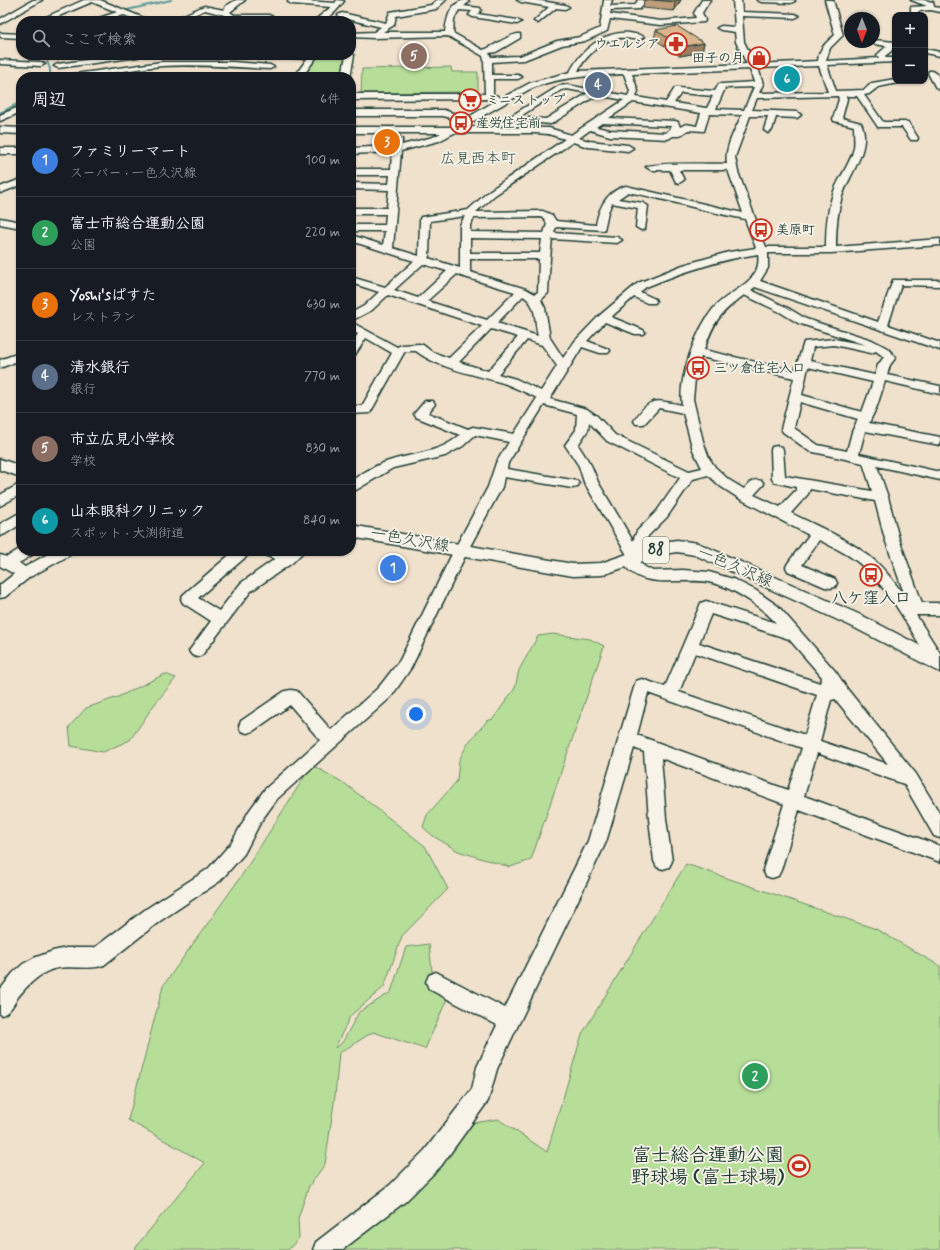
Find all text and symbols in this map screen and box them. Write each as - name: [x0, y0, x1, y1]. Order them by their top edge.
- north arrow: [844, 12, 880, 48]
- map controls: [892, 12, 928, 84]
- button: +: [892, 12, 928, 48]
- search box: [16, 16, 356, 60]
- icon: search: [30, 27, 52, 49]
- text: ここで検索: [62, 30, 137, 50]
- pharmacy icon: ウエルシア: [663, 31, 689, 57]
- place label: ウエルシア: [595, 36, 660, 53]
- pin: 5: [401, 41, 427, 71]
- shop icon: 田子の月: [746, 45, 772, 71]
- button: −: [892, 48, 928, 84]
- place label: 田子の月: [692, 50, 744, 67]
- pin: 6: [774, 64, 800, 94]
- pin: 4: [585, 70, 611, 100]
- supermarket icon: ミニストップ: [457, 87, 483, 113]
- text: 周辺: [32, 89, 66, 111]
- text: 6件: [320, 91, 340, 108]
- place label: ミニストップ: [486, 92, 565, 109]
- bus stop icon: 産労住宅前: [448, 110, 474, 136]
- place label: 産労住宅前: [476, 115, 541, 132]
- pin: 3: [374, 127, 400, 157]
- text: ファミリーマート: [70, 142, 191, 162]
- district label: 広見西本町: [440, 149, 516, 169]
- text: 1: [42, 152, 48, 169]
- text: 100 m: [305, 152, 340, 169]
- text: スーパー · 一色久沢線: [70, 165, 196, 182]
- text: 富士市総合運動公園: [70, 214, 205, 234]
- bus stop icon: 美原町: [748, 217, 774, 243]
- place label: 美原町: [776, 222, 815, 239]
- text: 2: [42, 224, 48, 241]
- text: 220 m: [305, 224, 340, 241]
- text: 公園: [70, 237, 96, 254]
- text: Yoshi'sぱすた: [70, 286, 156, 306]
- text: 3: [42, 296, 48, 313]
- text: 630 m: [306, 296, 340, 313]
- text: レストラン: [70, 309, 136, 326]
- bus stop icon: 三ツ倉住宅入口: [685, 355, 711, 381]
- text: 清水銀行: [70, 358, 130, 378]
- place label: 三ツ倉住宅入口: [714, 360, 805, 377]
- text: 4: [41, 368, 49, 385]
- text: 770 m: [304, 368, 340, 385]
- text: 銀行: [70, 381, 96, 398]
- text: 市立広見小学校: [70, 430, 175, 450]
- text: 5: [41, 440, 49, 457]
- text: 830 m: [305, 440, 340, 457]
- text: 学校: [70, 453, 96, 470]
- text: 山本眼科クリニック: [70, 502, 205, 522]
- text: 6: [42, 512, 48, 529]
- text: 840 m: [303, 512, 340, 529]
- street label: 一色久沢線: [369, 523, 451, 557]
- text: スポット · 大渕街道: [70, 525, 184, 542]
- road number: 88: [643, 537, 669, 563]
- street label: 一色久沢線: [694, 542, 776, 592]
- pin: 1: [380, 553, 406, 583]
- bus stop icon: 八ケ窪入口: [858, 562, 884, 588]
- place label: 八ケ窪入口: [831, 588, 911, 609]
- your location: [406, 704, 426, 724]
- pin: 2: [742, 1061, 768, 1091]
- place label: 富士総合運動公園 野球場 (富士球場): [631, 1143, 784, 1190]
- sports icon: 富士総合運動公園 野球場 (富士球場): [786, 1153, 812, 1179]

